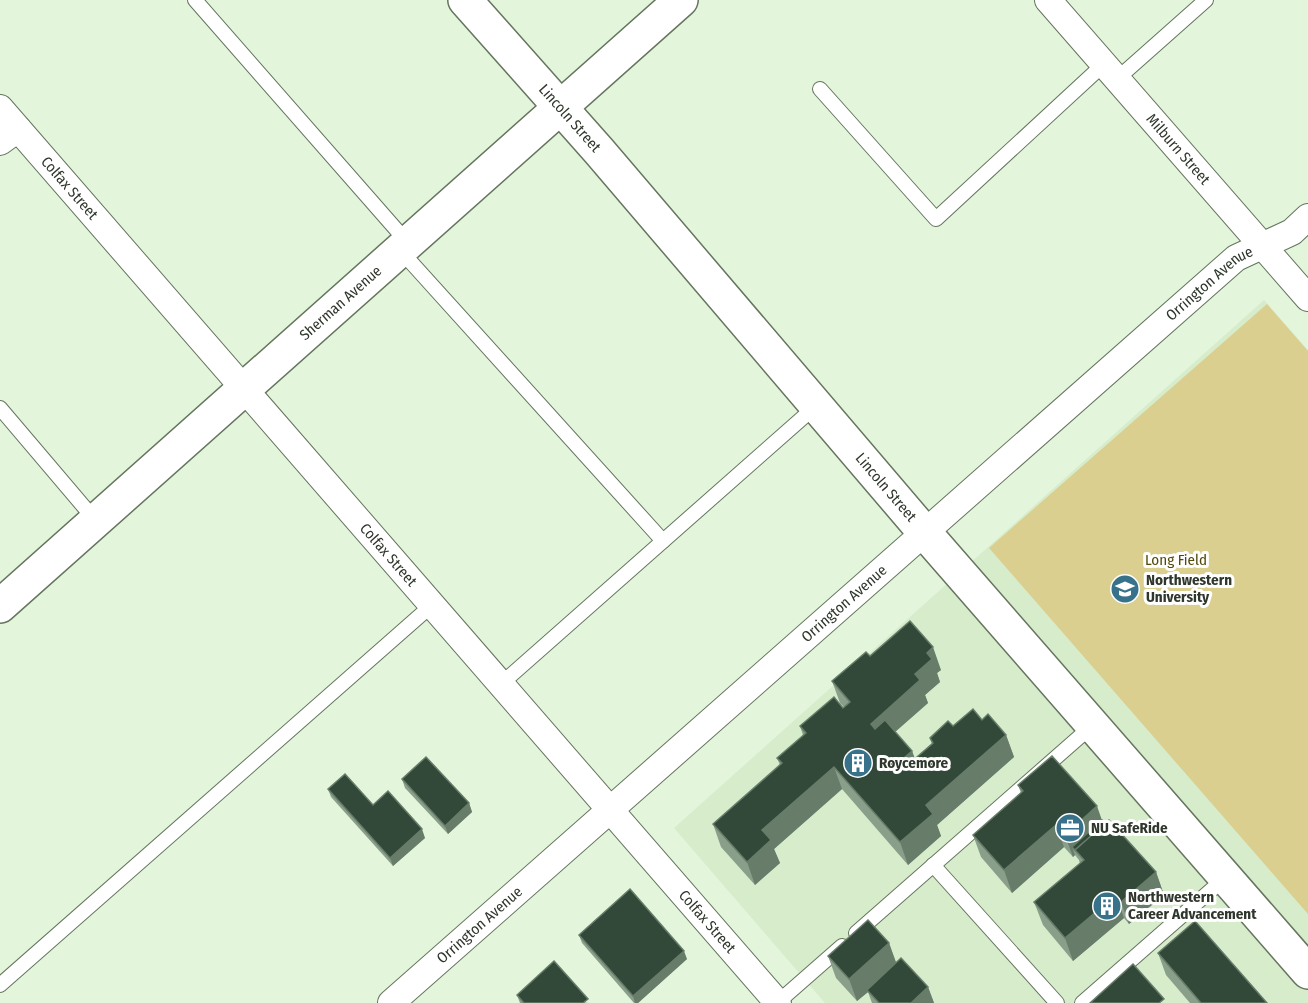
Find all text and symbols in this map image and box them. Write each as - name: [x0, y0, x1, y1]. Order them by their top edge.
- street label: Lincoln Street: [535, 81, 605, 156]
- street label: Milburn Street: [1142, 110, 1214, 188]
- street label: Colfax Street: [37, 153, 102, 223]
- street label: Orrington Avenue: [1162, 243, 1256, 325]
- street label: Sherman Avenue: [296, 262, 385, 344]
- street label: Lincoln Street: [852, 449, 920, 525]
- street label: Colfax Street: [356, 519, 421, 590]
- park label: Long Field: [1145, 551, 1207, 569]
- street label: Orrington Avenue: [798, 561, 890, 646]
- place label: Northwestern University: [1146, 571, 1232, 606]
- school or university icon: Northwestern University: [1109, 573, 1141, 605]
- building icon: Roycemore: [842, 747, 874, 779]
- place label: Roycemore: [879, 754, 948, 772]
- office icon: NU SafeRide: [1054, 812, 1086, 844]
- place label: NU SafeRide: [1091, 819, 1168, 837]
- street label: Orrington Avenue: [433, 883, 526, 967]
- street label: Colfax Street: [675, 886, 740, 957]
- place label: Northwestern Career Advancement: [1128, 888, 1257, 923]
- building icon: Northwestern Career Advancement: [1091, 890, 1123, 922]

